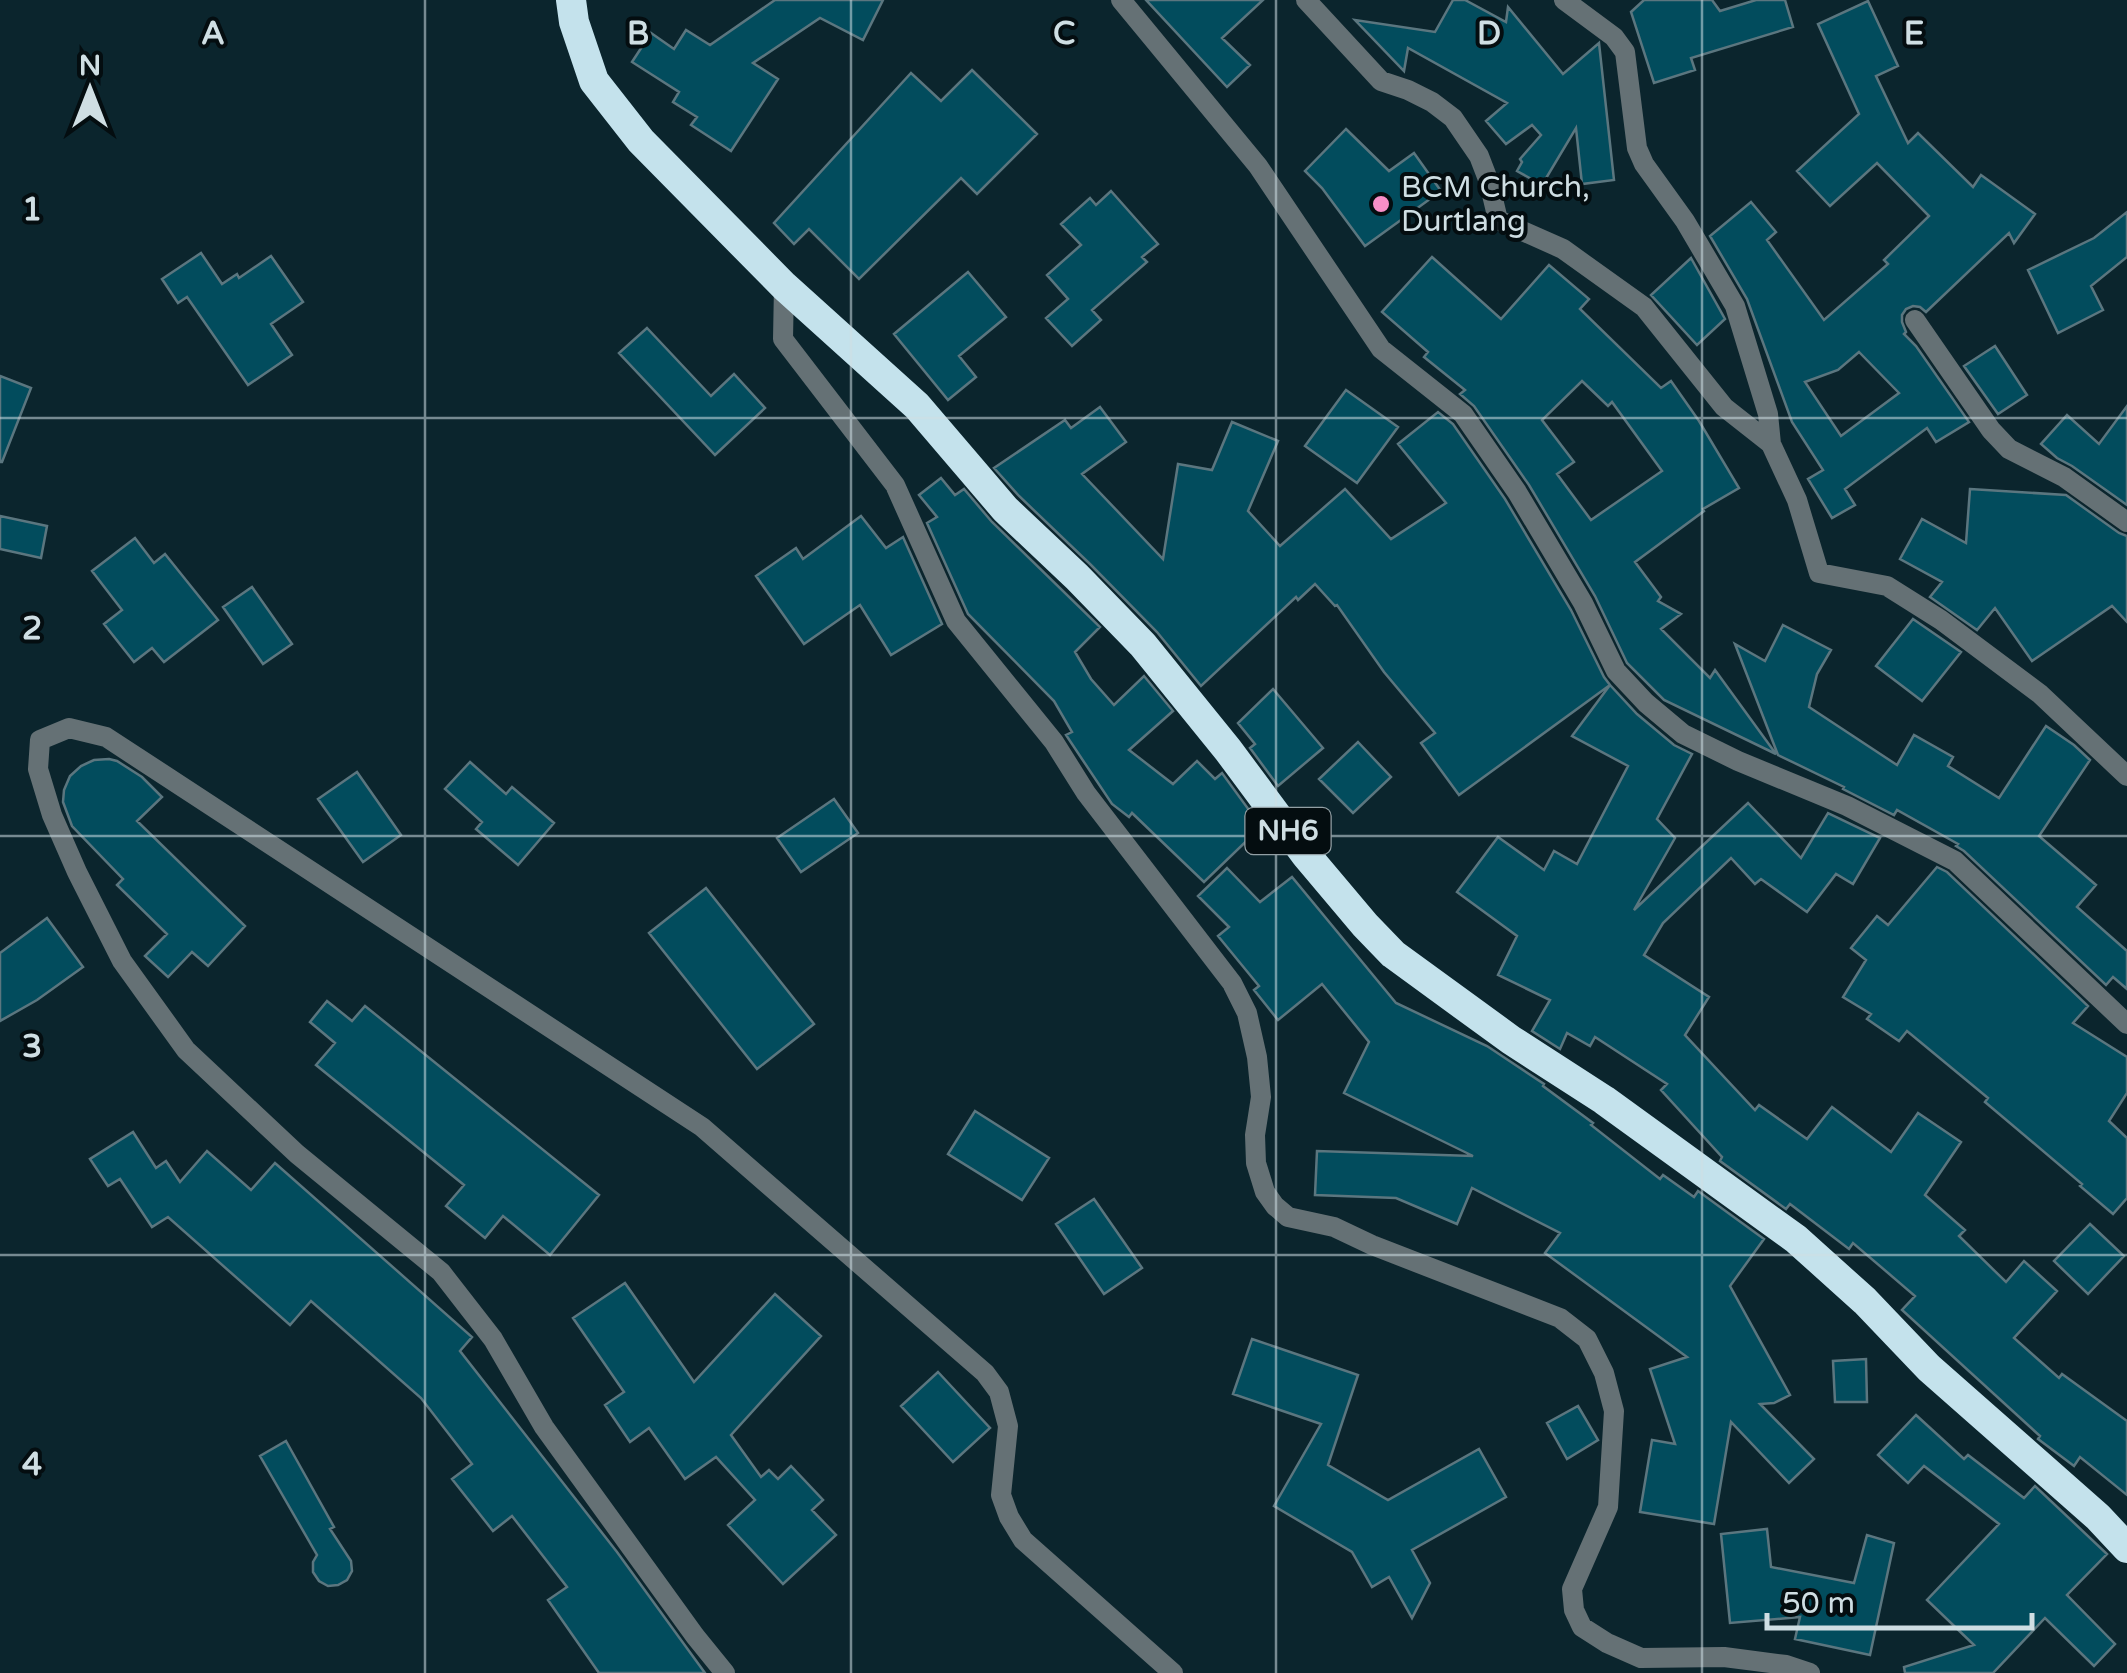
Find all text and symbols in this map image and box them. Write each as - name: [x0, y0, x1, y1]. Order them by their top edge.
- text: A: [201, 15, 225, 53]
- text: B: [627, 15, 649, 53]
- text: C: [1053, 15, 1075, 53]
- text: D: [1477, 15, 1501, 53]
- text: E: [1904, 15, 1924, 53]
- north arrow: [40, 40, 140, 140]
- text: N: [79, 49, 101, 83]
- place label: BCM Church, Durtlang: [1401, 169, 1590, 240]
- text: 1: [22, 191, 42, 229]
- marker: BCM Church, Durtlang: [1370, 193, 1392, 215]
- text: 2: [22, 610, 42, 648]
- road number: NH6: [1246, 808, 1330, 854]
- text: 3: [22, 1028, 42, 1066]
- text: 4: [22, 1446, 42, 1484]
- scale bar: [1767, 1568, 2032, 1630]
- text: 50 m: [1782, 1585, 1855, 1622]

